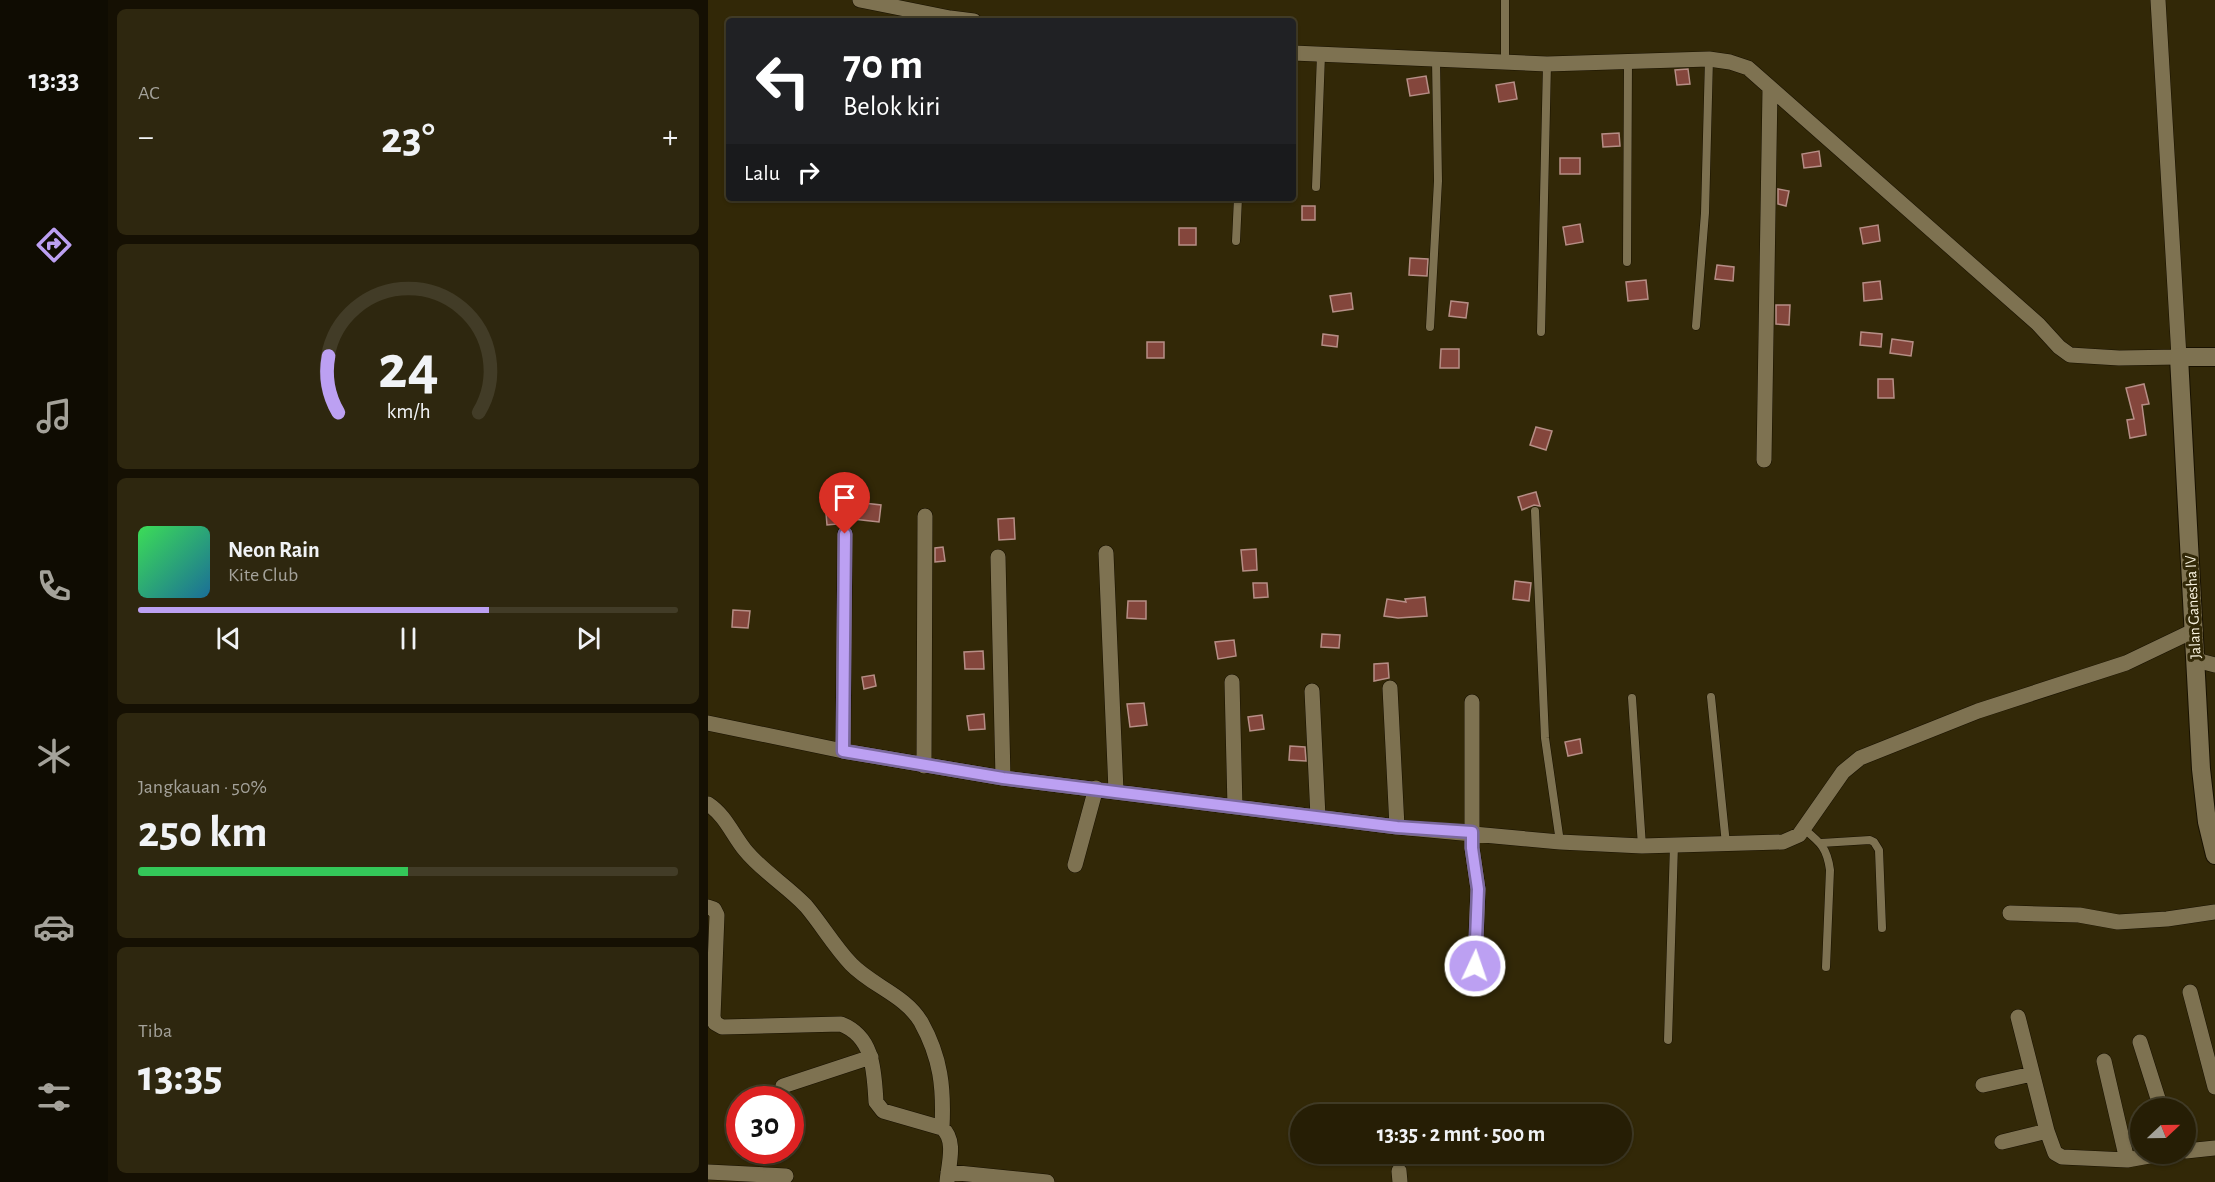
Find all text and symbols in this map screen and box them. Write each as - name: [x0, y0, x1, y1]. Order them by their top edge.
- icon: left: [744, 42, 822, 120]
- text: 70 m: [843, 44, 923, 86]
- text: 13:33: [29, 66, 79, 93]
- text: AC: [138, 83, 160, 103]
- text: Belok kiri: [843, 93, 940, 120]
- text: 23°: [381, 116, 435, 161]
- text: −: [138, 121, 154, 154]
- text: +: [662, 121, 678, 154]
- icon: right: [792, 156, 825, 189]
- text: Lalu: [744, 162, 780, 184]
- icon: directions: [33, 224, 75, 266]
- text: 24: [378, 338, 438, 400]
- icon: music: [33, 395, 75, 437]
- text: km/h: [386, 402, 430, 423]
- pin: [819, 472, 870, 534]
- icon: arrive: [828, 481, 861, 514]
- text: Neon Rain: [228, 539, 320, 561]
- street label: Jalan Ganesha IV: [2182, 555, 2204, 659]
- icon: phone: [33, 565, 75, 607]
- text: Kite Club: [228, 565, 298, 585]
- icon: previous: [212, 622, 245, 655]
- icon: pause: [392, 622, 425, 655]
- icon: next: [572, 622, 605, 655]
- icon: climate: [33, 735, 75, 777]
- text: Jangkauan · 50%: [138, 777, 267, 797]
- text: 250 km: [138, 810, 267, 855]
- icon: car: [33, 906, 75, 948]
- position arrow: [1443, 934, 1507, 998]
- text: Tiba: [138, 1021, 172, 1041]
- text: 13:35: [138, 1054, 223, 1099]
- icon: filters: [33, 1076, 75, 1118]
- speed limit sign: 30: [726, 1086, 804, 1164]
- north arrow: [2130, 1098, 2196, 1164]
- map controls: [2130, 1098, 2196, 1164]
- text: 13:35 · 2 mnt · 500 m: [1377, 1123, 1545, 1145]

